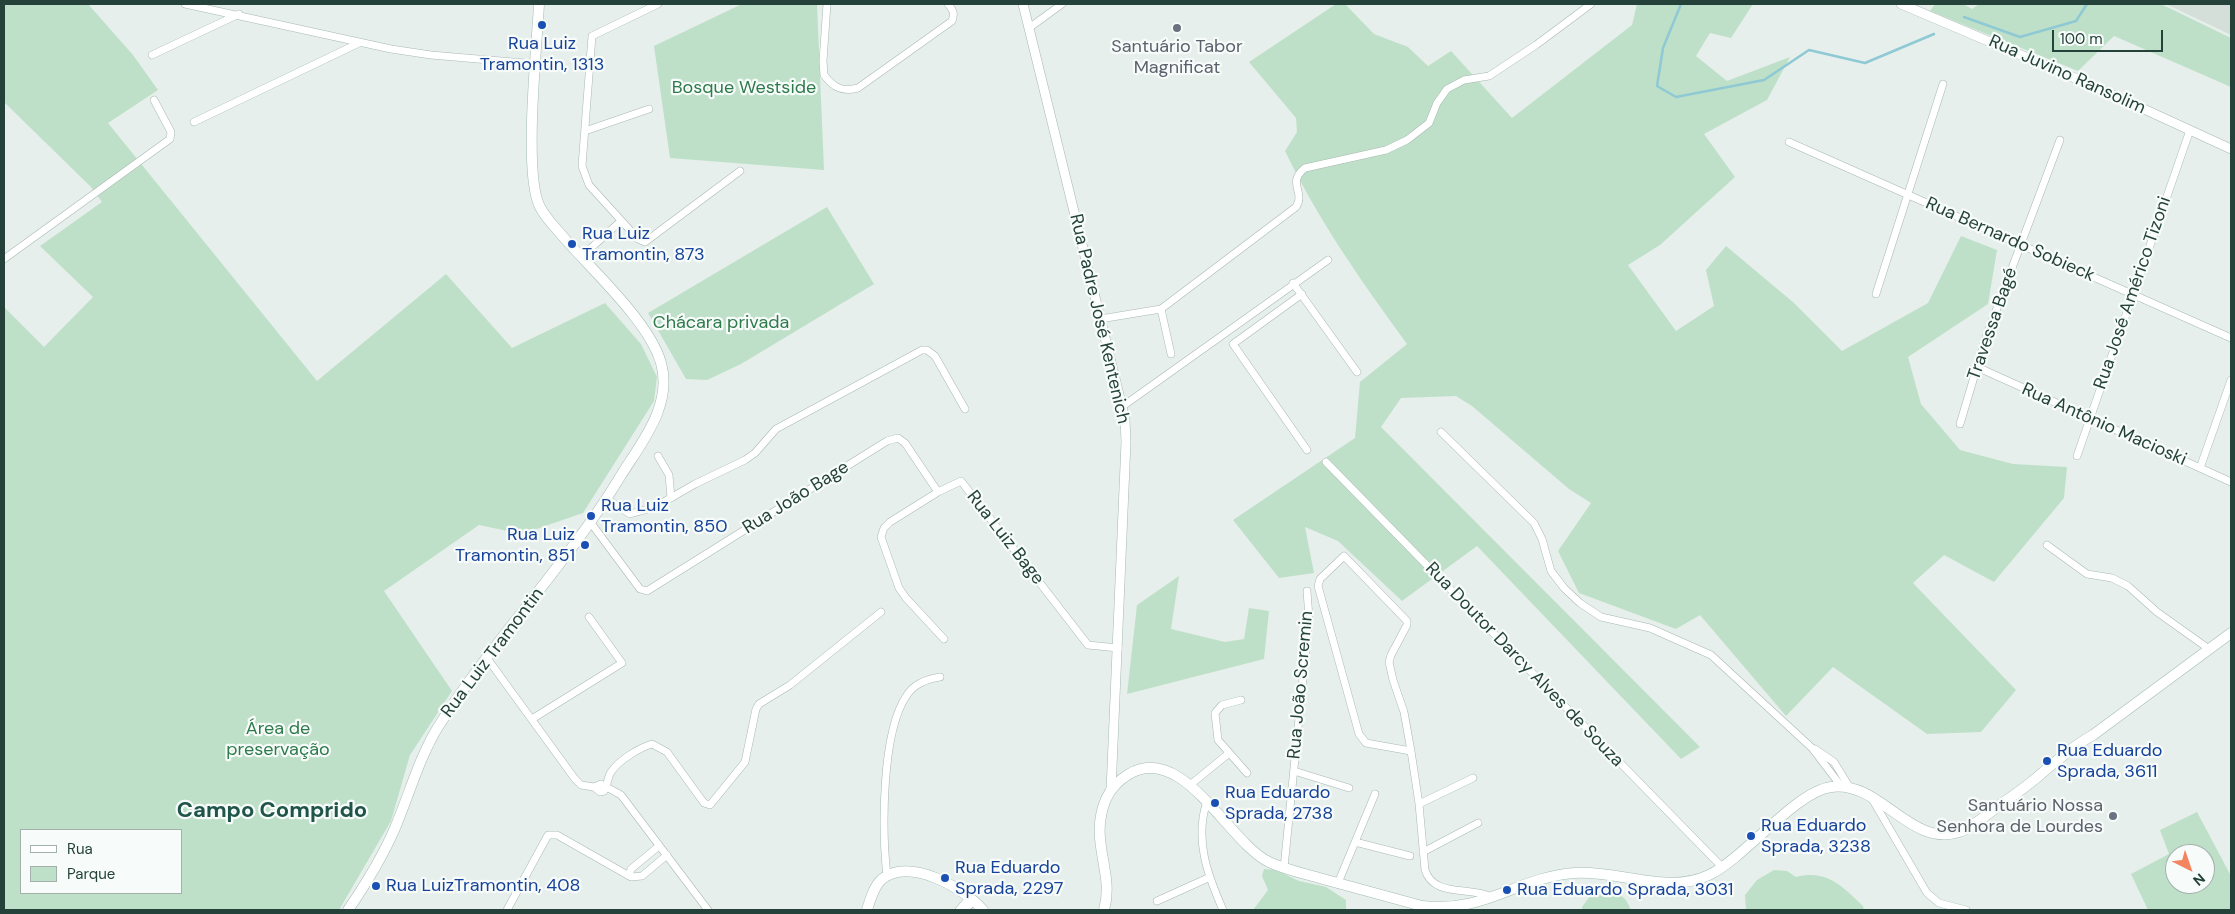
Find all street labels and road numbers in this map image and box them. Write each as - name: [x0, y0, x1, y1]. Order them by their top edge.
- street label: Rua Juvino Ransolim: [1985, 31, 2149, 119]
- street label: Rua Bernardo Sobieck: [1922, 193, 2098, 287]
- street label: Rua José Américo Tizoni: [2090, 194, 2176, 392]
- street label: Rua Padre José Kentenich: [1064, 212, 1134, 426]
- street label: Travessa Bagé: [1964, 265, 2022, 383]
- street label: Rua Antônio Macioski: [2018, 379, 2190, 471]
- street label: Rua João Bage: [739, 457, 853, 539]
- street label: Rua Luiz Bage: [962, 487, 1048, 589]
- street label: Rua Doutor Darcy Alves de Souza: [1420, 558, 1628, 772]
- street label: Rua Luiz Tramontin: [437, 584, 549, 722]
- street label: Rua João Scremin: [1284, 610, 1318, 760]

